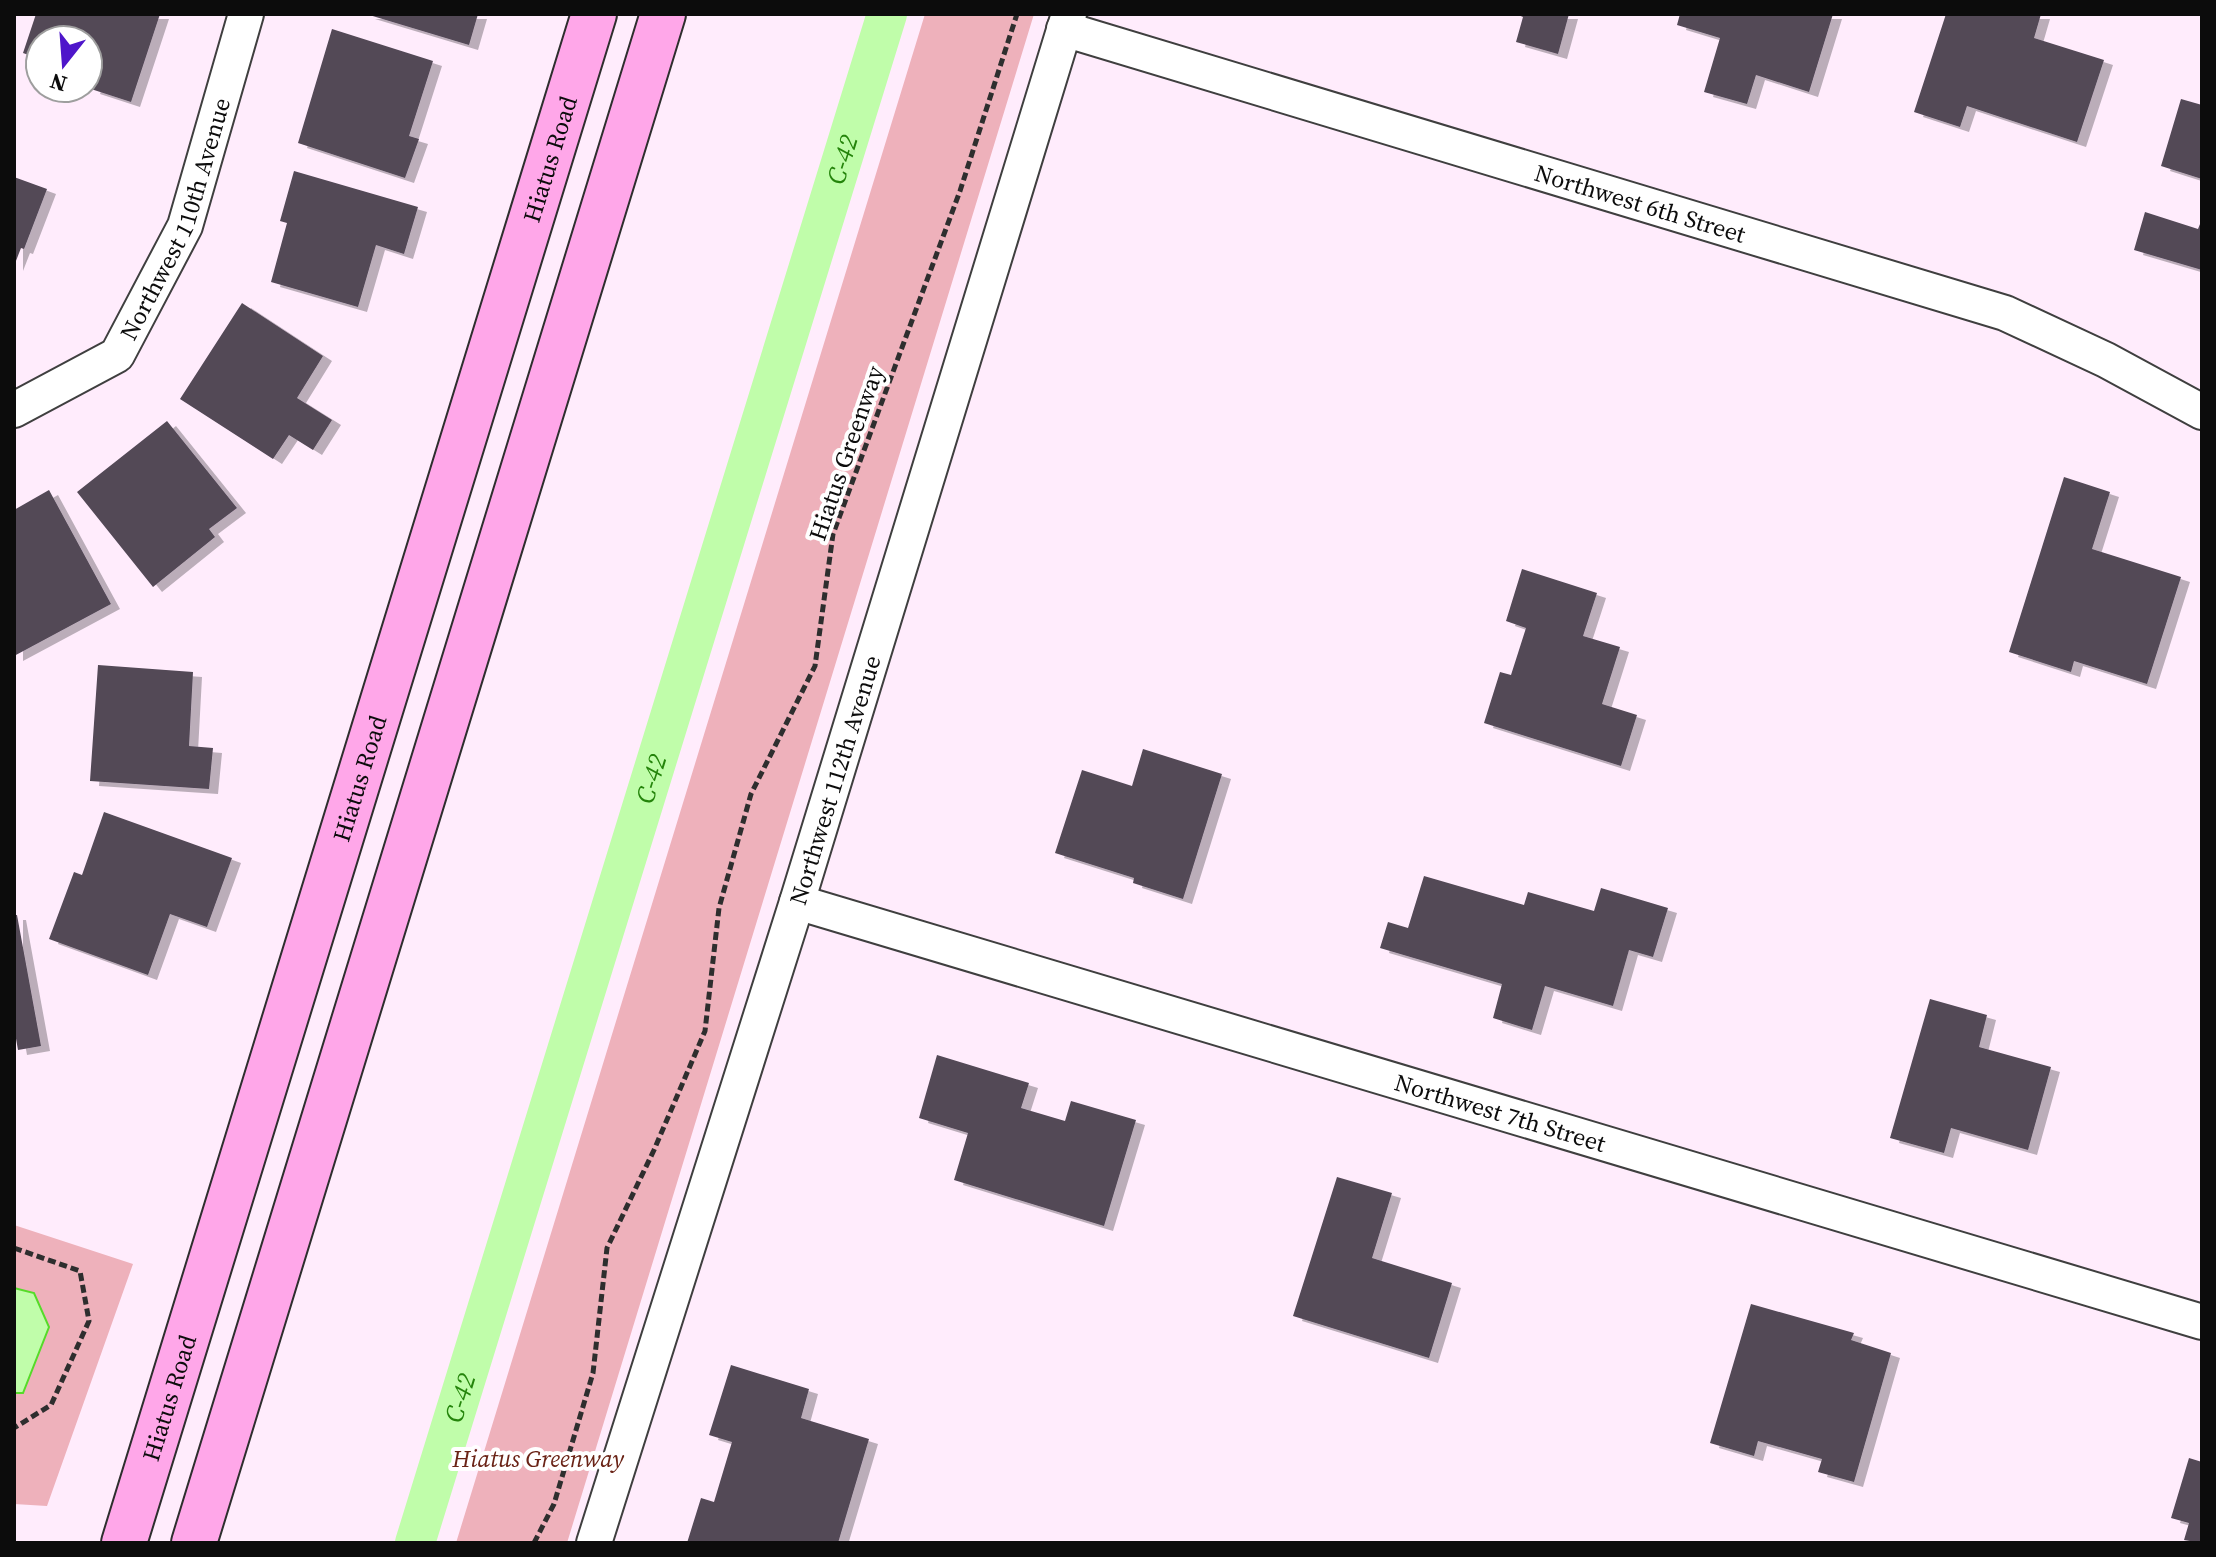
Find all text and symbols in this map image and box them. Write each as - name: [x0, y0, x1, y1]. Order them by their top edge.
- north arrow: [24, 24, 104, 104]
- text: N: [46, 66, 70, 100]
- street label: Hiatus Road: [515, 91, 585, 226]
- street label: Northwest 110th Avenue: [112, 94, 238, 345]
- water label: C-42: [818, 130, 867, 189]
- street label: Northwest 6th Street: [1531, 156, 1750, 250]
- street label: Hiatus Greenway: [801, 361, 892, 545]
- street label: Northwest 112th Avenue: [781, 651, 888, 909]
- street label: Hiatus Road: [324, 711, 394, 846]
- water label: C-42: [626, 749, 676, 808]
- street label: Northwest 7th Street: [1391, 1065, 1610, 1159]
- street label: Hiatus Road: [134, 1330, 204, 1465]
- water label: C-42: [435, 1369, 484, 1427]
- park label: Hiatus Greenway: [451, 1442, 624, 1475]

